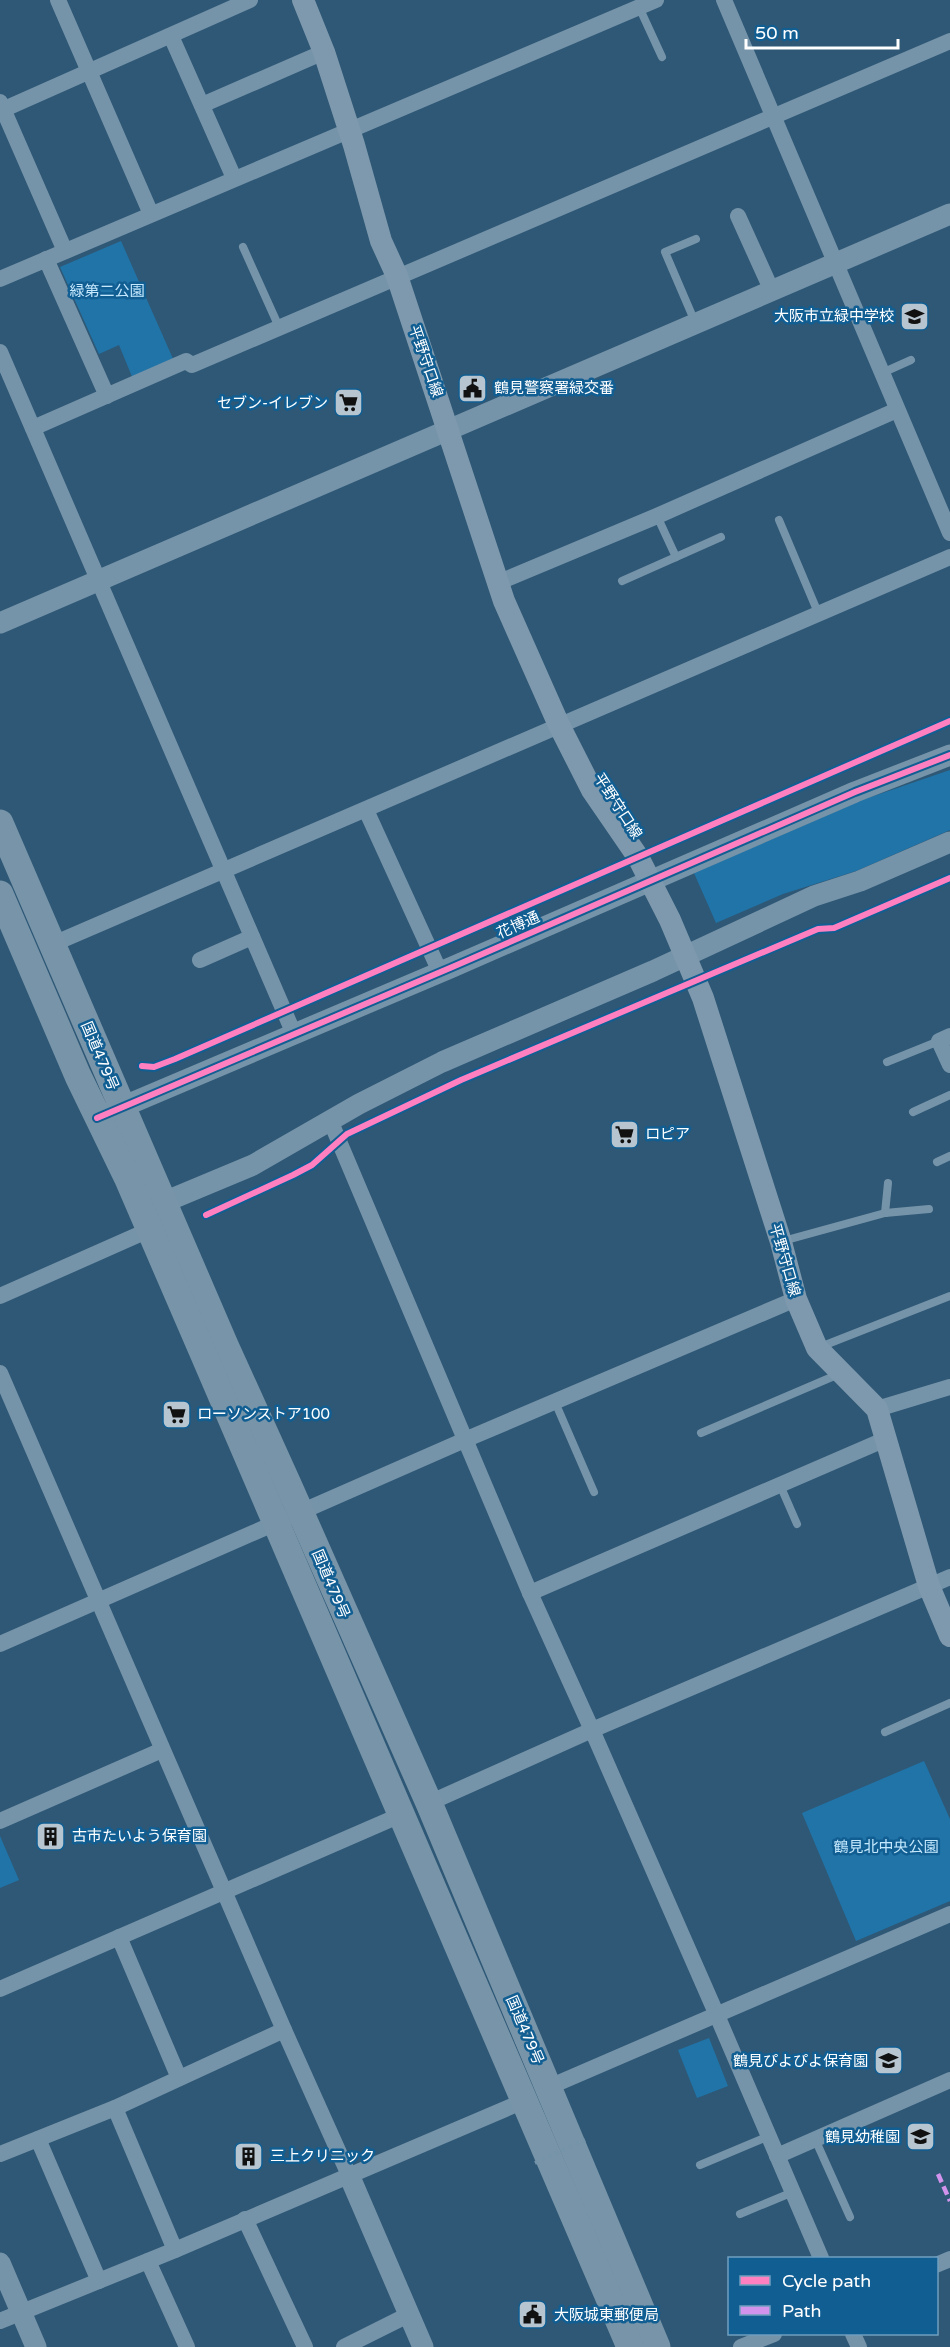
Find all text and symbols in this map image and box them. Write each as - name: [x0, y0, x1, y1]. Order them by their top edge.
- scale bar: [746, 12, 898, 50]
- text: 50 m: [755, 22, 799, 44]
- park label: 緑第二公園: [69, 282, 145, 300]
- school or university icon: 大阪市立緑中学校: [899, 300, 931, 332]
- place label: 大阪市立緑中学校: [774, 307, 894, 325]
- street label: 平野守口線: [405, 323, 447, 399]
- public building icon: 鶴見警察署緑交番: [457, 372, 489, 404]
- place label: 鶴見警察署緑交番: [494, 379, 614, 397]
- supermarket icon: セブン-イレブン: [333, 387, 365, 419]
- place label: セブン-イレブン: [217, 394, 328, 412]
- street label: 平野守口線: [590, 770, 646, 842]
- street label: 花博通: [494, 908, 542, 942]
- street label: 国道479号: [77, 1019, 123, 1093]
- supermarket icon: ロピア: [608, 1118, 640, 1150]
- place label: ロピア: [645, 1125, 690, 1143]
- street label: 平野守口線: [766, 1221, 804, 1299]
- supermarket icon: ローソンストア100: [160, 1398, 192, 1430]
- place label: ローソンストア100: [197, 1405, 330, 1423]
- street label: 国道479号: [308, 1547, 354, 1621]
- building icon: 古市たいよう保育園: [35, 1820, 67, 1852]
- place label: 古市たいよう保育園: [72, 1827, 207, 1845]
- park label: 鶴見北中央公園: [833, 1838, 939, 1856]
- street label: 国道479号: [502, 1993, 548, 2067]
- school or university icon: 鶴見ぴよぴよ保育園: [873, 2045, 905, 2077]
- place label: 鶴見ぴよぴよ保育園: [733, 2052, 868, 2070]
- school or university icon: 鶴見幼稚園: [905, 2121, 937, 2153]
- place label: 鶴見幼稚園: [825, 2128, 900, 2146]
- building icon: 三上クリニック: [233, 2140, 265, 2172]
- place label: 三上クリニック: [270, 2147, 375, 2165]
- legend: [728, 2257, 938, 2335]
- text: Cycle path: [782, 2270, 871, 2292]
- public building icon: 大阪城東郵便局: [517, 2299, 549, 2331]
- text: Path: [782, 2300, 821, 2322]
- place label: 大阪城東郵便局: [554, 2306, 659, 2324]

